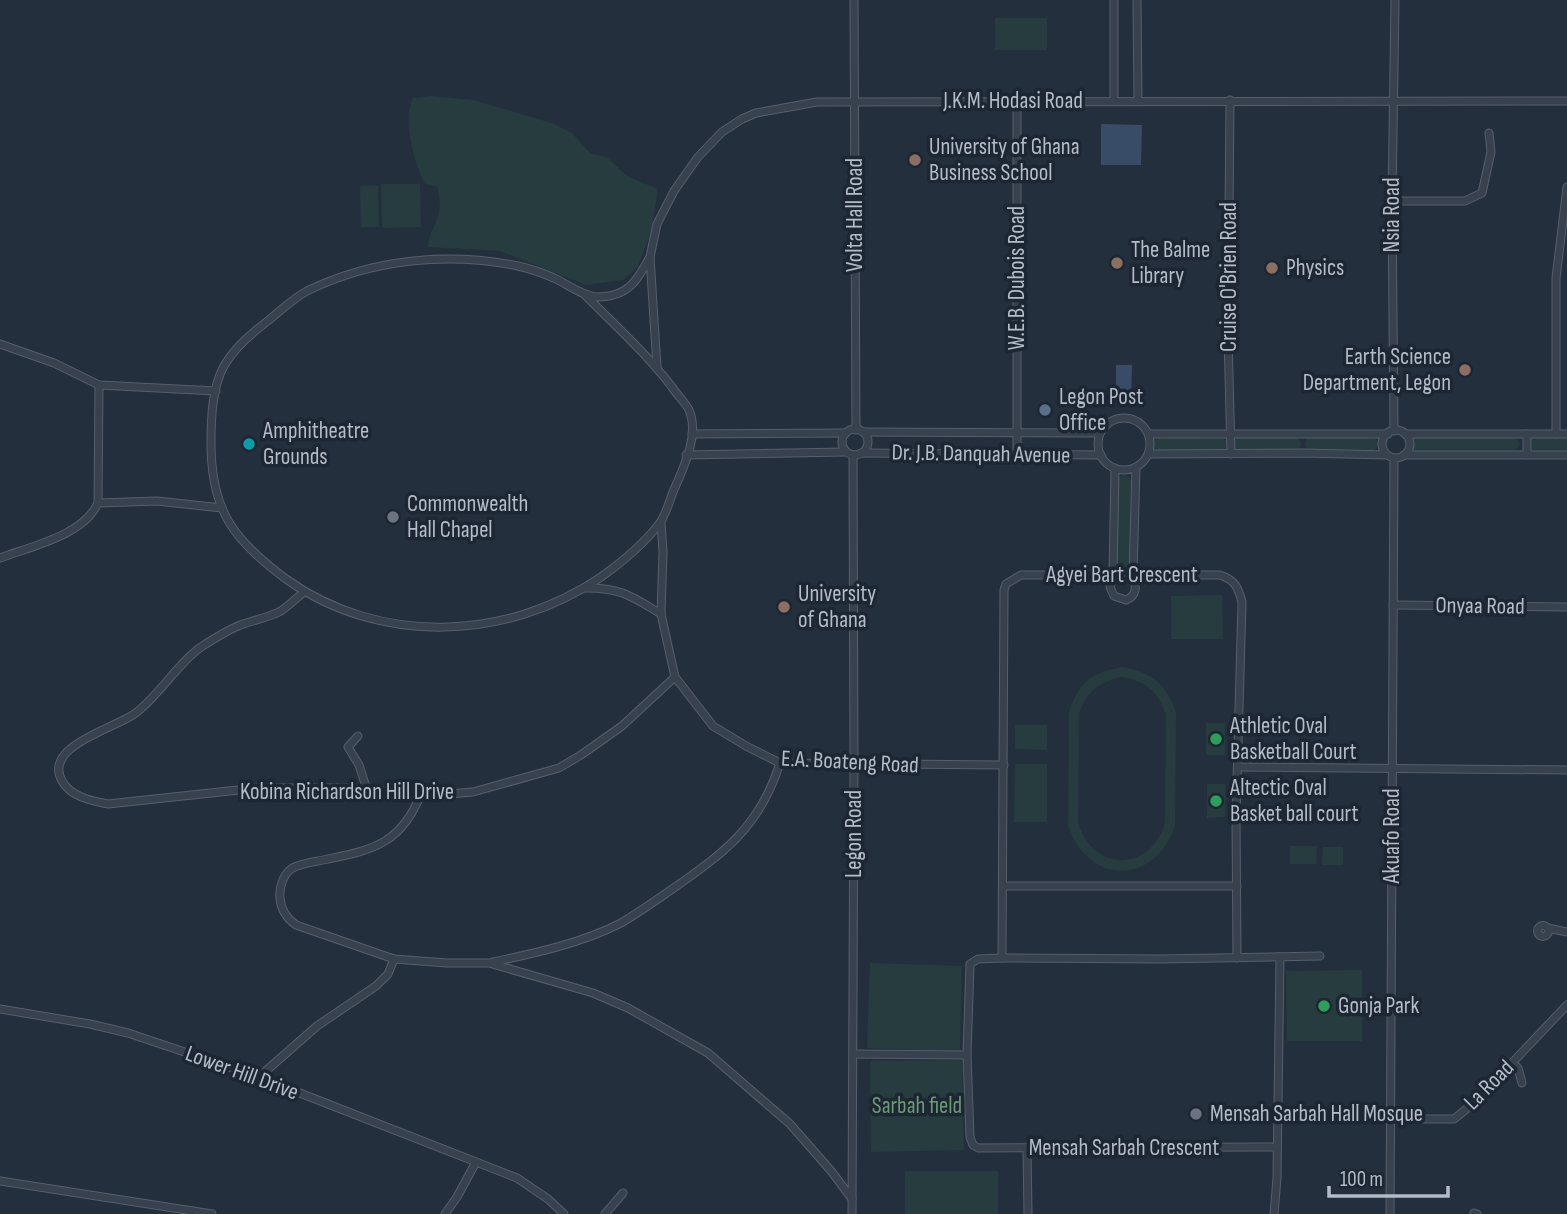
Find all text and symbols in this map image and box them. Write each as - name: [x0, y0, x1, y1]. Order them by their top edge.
- street label: J.K.M. Hodasi Road: [942, 87, 1083, 115]
- place label: University of Ghana Business School: [929, 133, 1080, 187]
- marker: University of Ghana Business School: [907, 152, 923, 168]
- street label: Volta Hall Road: [841, 158, 869, 272]
- street label: Nsia Road: [1378, 177, 1406, 253]
- street label: Cruise O'Brien Road: [1215, 202, 1243, 352]
- street label: W.E.B. Dubois Road: [1003, 206, 1031, 350]
- place label: The Balme Library: [1131, 236, 1210, 290]
- place label: Physics: [1286, 254, 1344, 282]
- marker: The Balme Library: [1109, 255, 1125, 271]
- marker: Physics: [1264, 260, 1280, 276]
- place label: Earth Science Department, Legon: [1303, 343, 1451, 397]
- marker: Earth Science Department, Legon: [1457, 362, 1473, 378]
- place label: Legon Post Office: [1059, 383, 1143, 437]
- marker: Legon Post Office: [1037, 402, 1053, 418]
- place label: Amphitheatre Grounds: [262, 417, 369, 471]
- marker: Amphitheatre Grounds: [241, 436, 257, 452]
- street label: Dr. J.B. Danquah Avenue: [891, 438, 1071, 470]
- place label: Commonwealth Hall Chapel: [407, 490, 528, 544]
- marker: Commonwealth Hall Chapel: [385, 509, 401, 525]
- street label: Agyei Bart Crescent: [1045, 561, 1198, 589]
- place label: University of Ghana: [798, 580, 876, 634]
- street label: Onyaa Road: [1435, 591, 1525, 621]
- marker: University of Ghana: [776, 599, 792, 615]
- place label: Athletic Oval Basketball Court: [1229, 712, 1357, 766]
- marker: Athletic Oval Basketball Court: [1208, 731, 1224, 747]
- street label: E.A. Boateng Road: [780, 744, 920, 780]
- place label: Altectic Oval Basket ball court: [1229, 774, 1358, 828]
- street label: Kobina Richardson Hill Drive: [240, 778, 454, 806]
- street label: Akuafo Road: [1378, 788, 1406, 885]
- street label: Legon Road: [840, 790, 868, 878]
- marker: Altectic Oval Basket ball court: [1208, 793, 1224, 809]
- place label: Gonja Park: [1338, 992, 1419, 1020]
- marker: Gonja Park: [1316, 998, 1332, 1014]
- street label: Lower Hill Drive: [182, 1040, 302, 1106]
- street label: La Road: [1458, 1054, 1520, 1116]
- park label: Sarbah field: [872, 1092, 962, 1120]
- place label: Mensah Sarbah Hall Mosque: [1210, 1100, 1423, 1128]
- marker: Mensah Sarbah Hall Mosque: [1188, 1106, 1204, 1122]
- street label: Mensah Sarbah Crescent: [1029, 1134, 1219, 1162]
- scale bar: [1329, 1154, 1448, 1198]
- text: 100 m: [1340, 1167, 1383, 1192]

